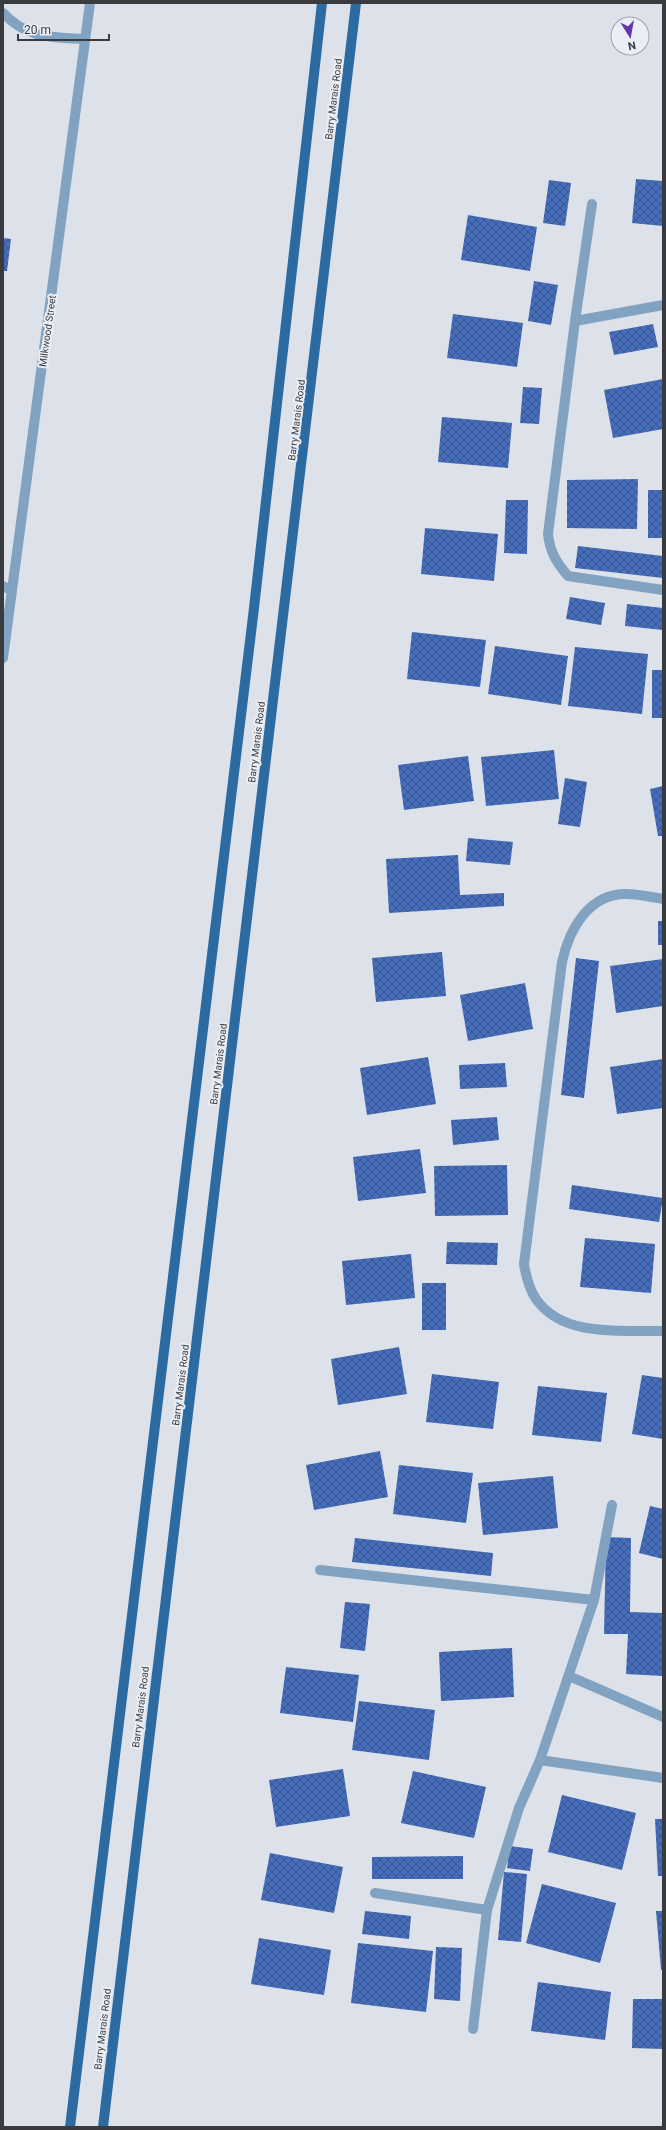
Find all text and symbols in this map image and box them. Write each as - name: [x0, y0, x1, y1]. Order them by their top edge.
- scale bar: [18, 16, 109, 42]
- north arrow: [610, 16, 650, 56]
- text: 20 m: [24, 23, 51, 37]
- text: N: [627, 38, 637, 52]
- street label: Barry Marais Road: [323, 58, 344, 140]
- street label: Milkwood Street: [37, 295, 58, 368]
- street label: Barry Marais Road: [286, 379, 307, 461]
- street label: Barry Marais Road: [246, 701, 267, 783]
- street label: Barry Marais Road: [208, 1023, 229, 1105]
- street label: Barry Marais Road: [170, 1344, 191, 1426]
- street label: Barry Marais Road: [130, 1666, 151, 1748]
- street label: Barry Marais Road: [92, 1988, 113, 2070]

